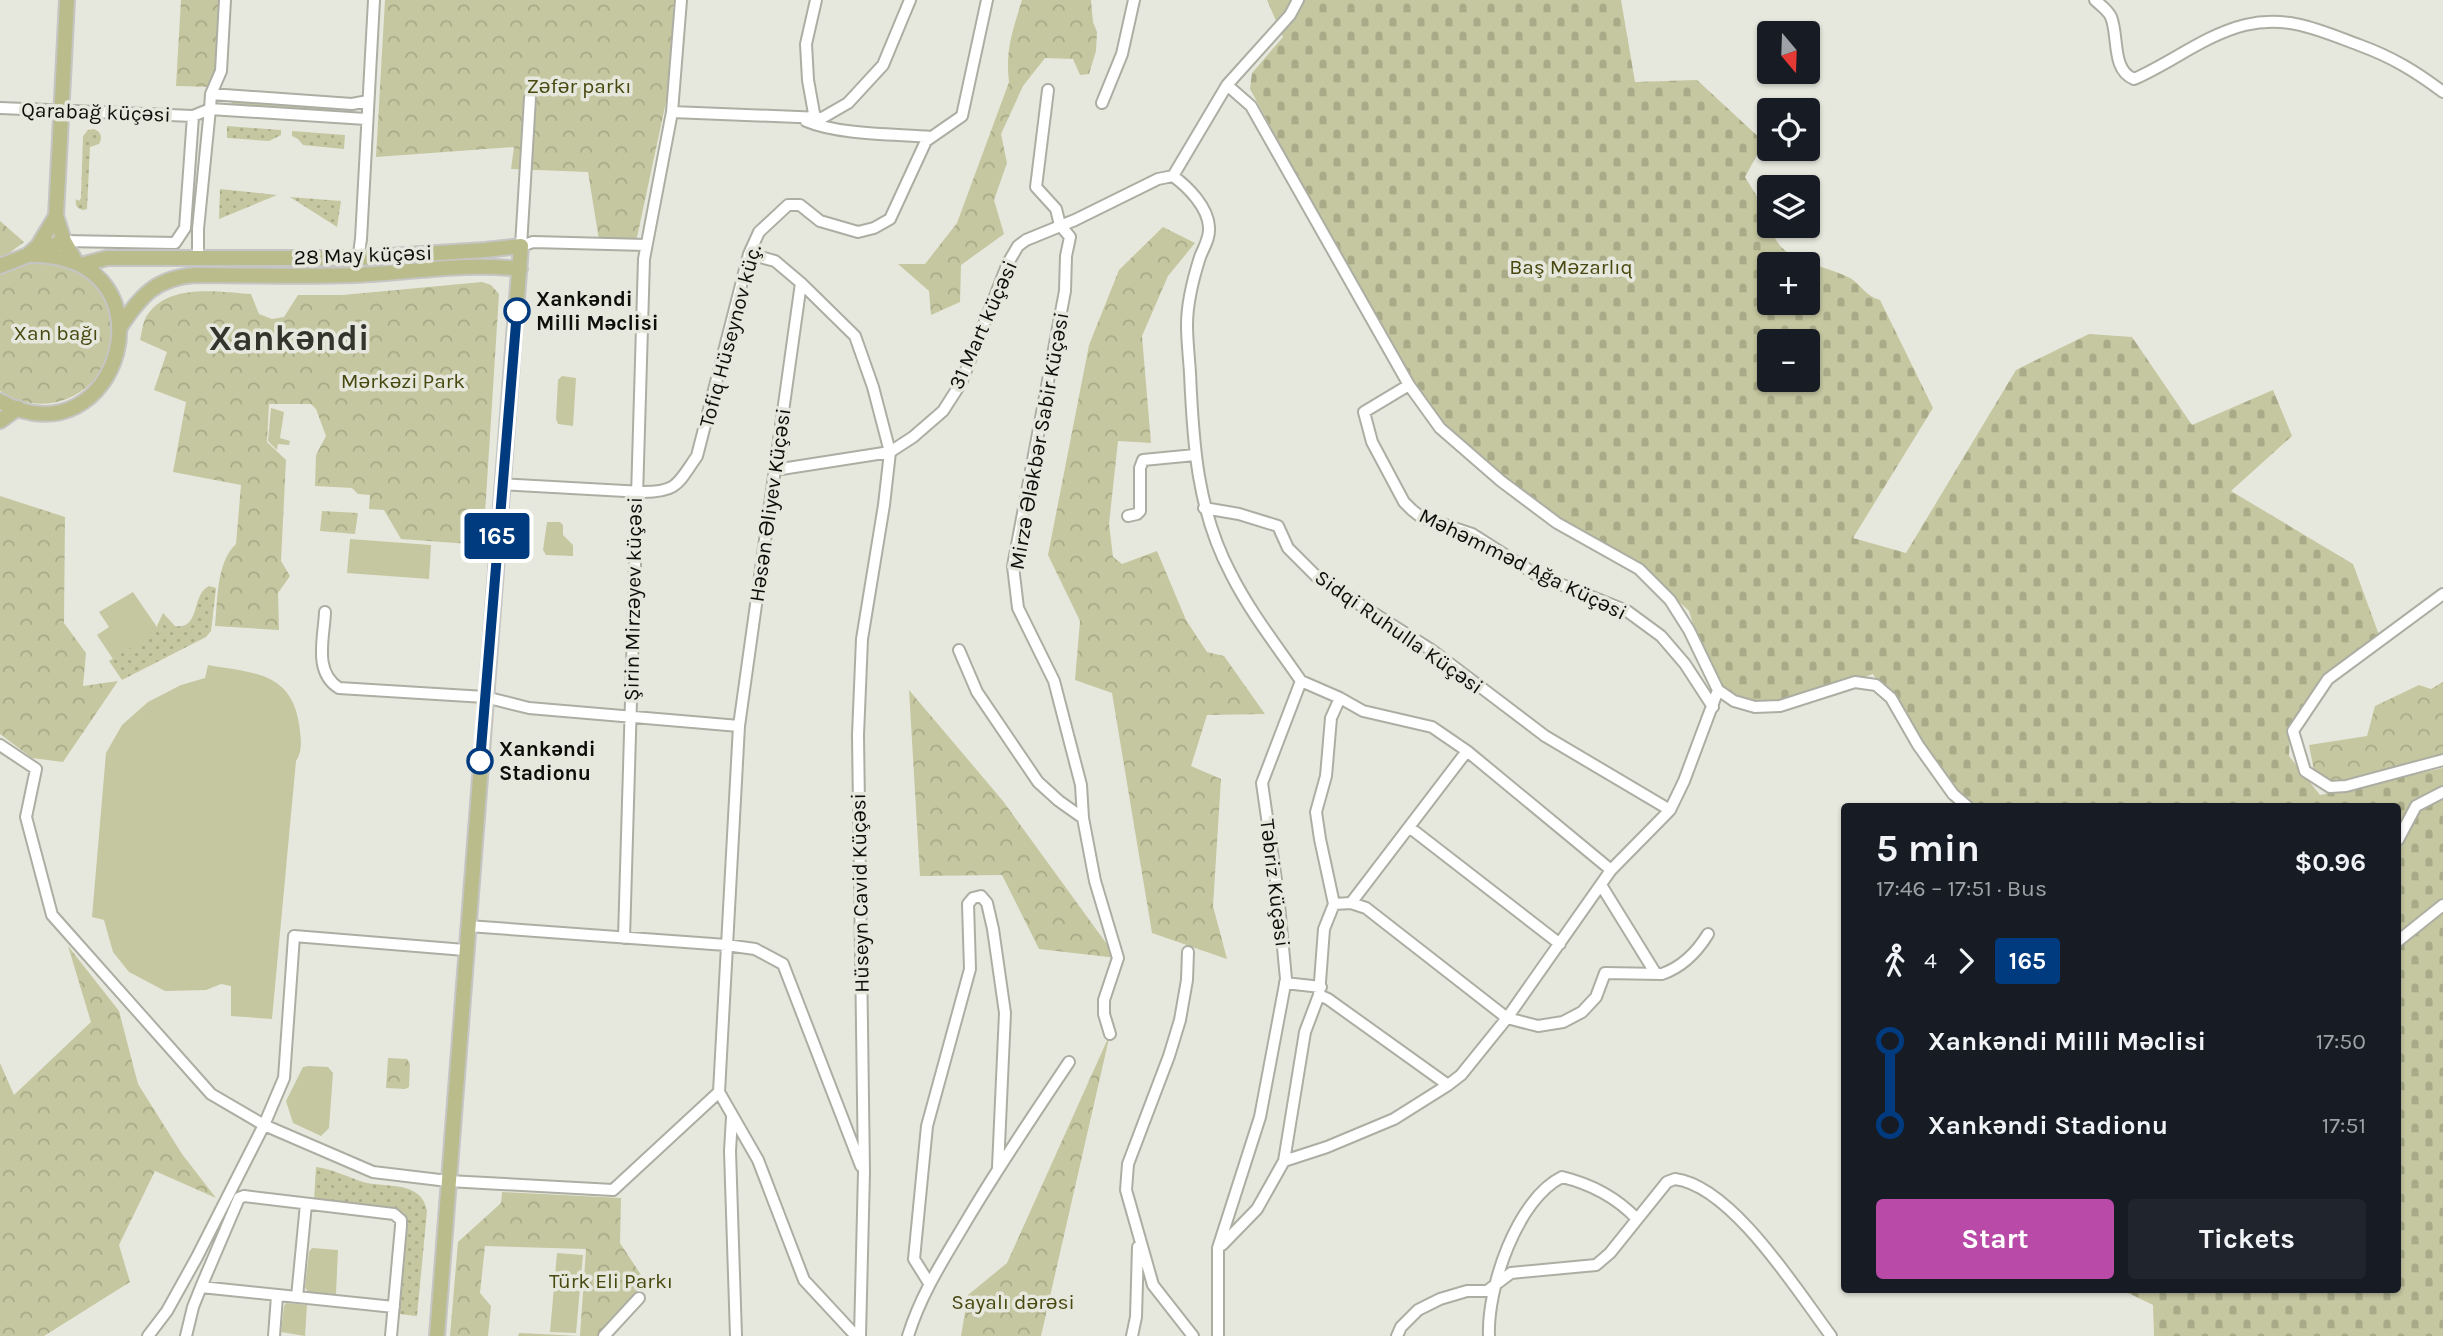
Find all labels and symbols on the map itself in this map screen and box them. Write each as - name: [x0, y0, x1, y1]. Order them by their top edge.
- north arrow: [1757, 21, 1820, 84]
- park label: Zəfər parkı: [526, 74, 632, 98]
- street label: Qarabağ küçəsi: [21, 97, 171, 127]
- street label: 28 May küçəsi: [293, 241, 433, 269]
- street label: Tofiq Hüseynov küç.: [694, 242, 766, 430]
- park label: Baş Məzarlıq: [1509, 255, 1633, 279]
- street label: 31 Mart küçəsi: [944, 257, 1022, 393]
- place label: Xankəndi Milli Məclisi: [536, 287, 659, 335]
- marker: Xankəndi Milli Məclisi: [504, 298, 530, 324]
- street label: Mirzə Ələkbər Sabir Küçəsi: [1005, 310, 1073, 572]
- district label: Xankəndi: [208, 318, 370, 359]
- park label: Xan bağı: [14, 321, 98, 345]
- park label: Mərkəzi Park: [341, 369, 465, 393]
- street label: Həsən Əliyev Küçəsi: [745, 407, 795, 603]
- street label: Şirin Mirzəyev küçəsi: [619, 497, 647, 701]
- street label: Məhəmməd Ağa Küçəsi: [1415, 503, 1631, 625]
- line badge: 165: [457, 513, 537, 559]
- street label: Sidqi Ruhulla Küçəsi: [1310, 565, 1488, 699]
- place label: Xankəndi Stadionu: [499, 737, 596, 785]
- marker: Xankəndi Stadionu: [467, 748, 493, 774]
- street label: Hüseyn Cavid Küçəsi: [846, 793, 874, 993]
- street label: Təbriz Küçəsi: [1255, 818, 1295, 948]
- park label: Türk Eli Parkı: [549, 1269, 673, 1293]
- park label: Sayalı dərəsi: [951, 1290, 1075, 1314]

